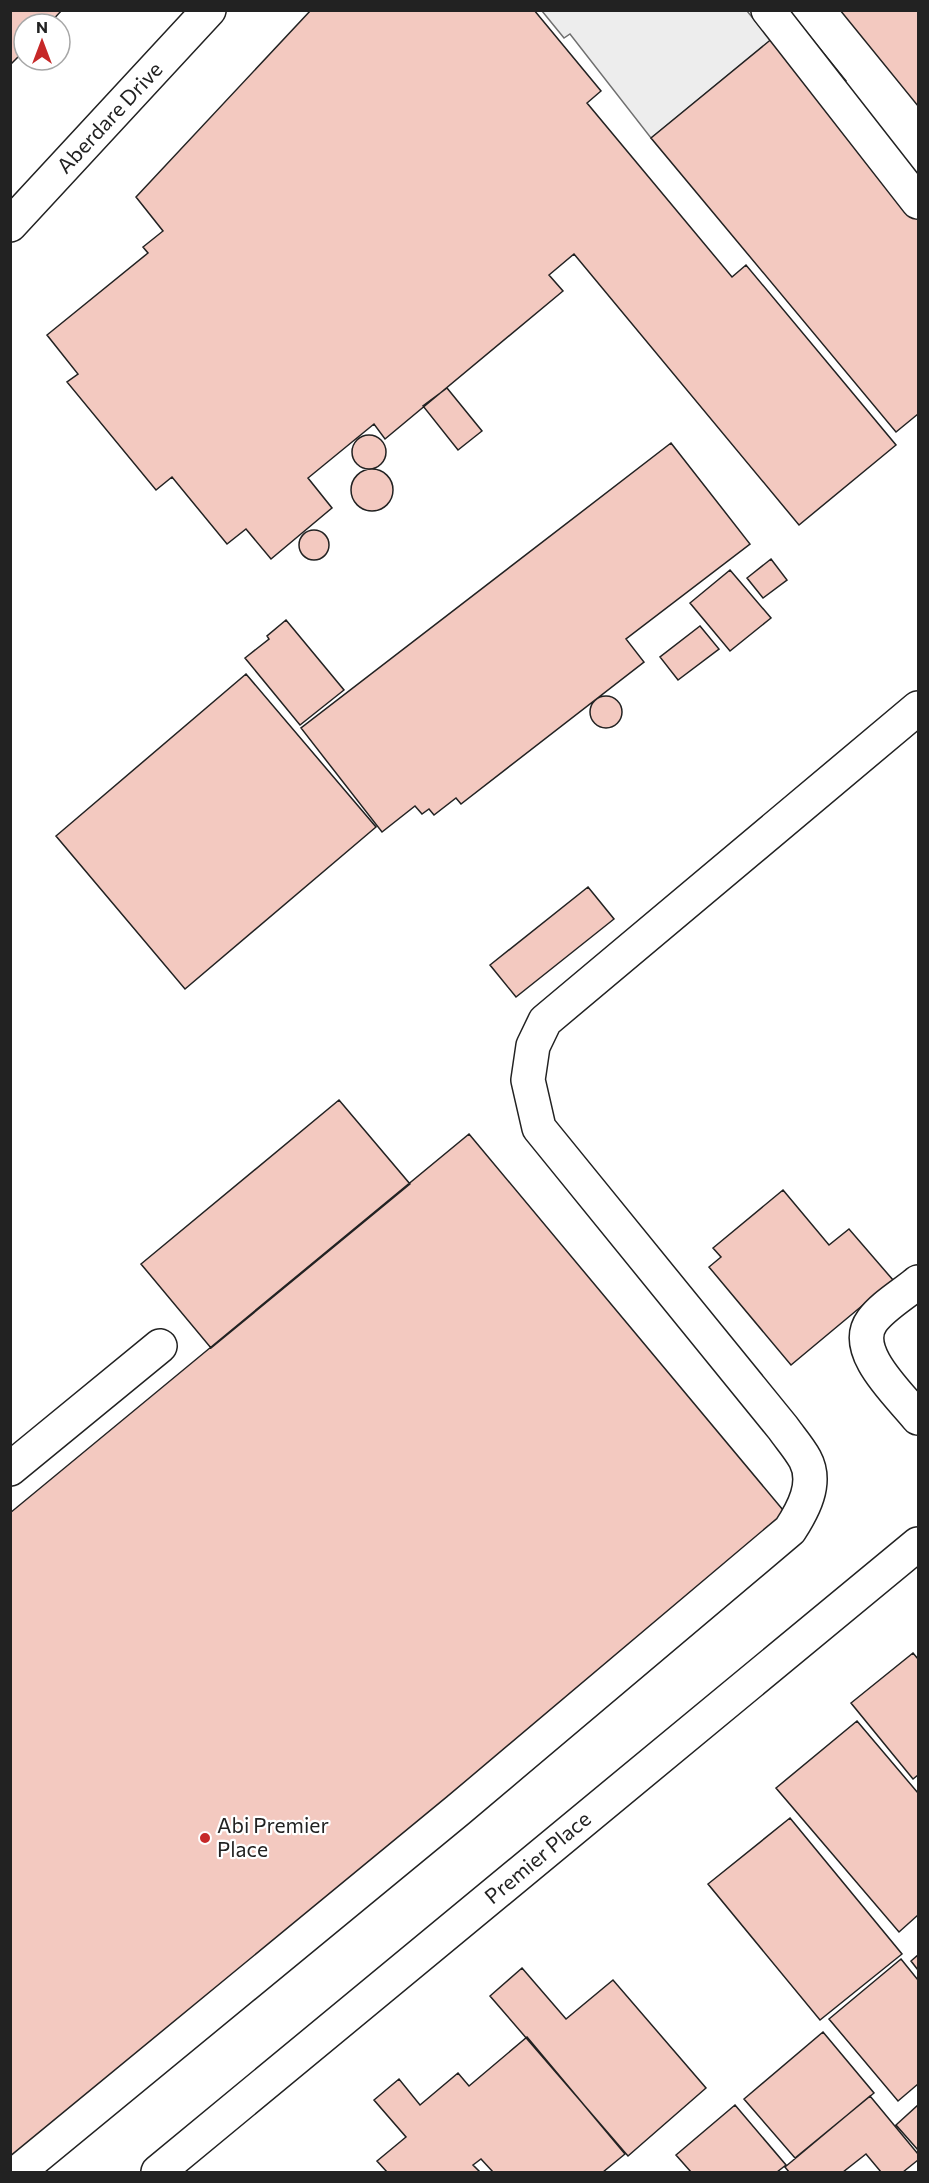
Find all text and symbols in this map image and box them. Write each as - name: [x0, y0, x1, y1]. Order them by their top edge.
- north arrow: [12, 12, 72, 72]
- text: N: [36, 17, 48, 36]
- street label: Aberdare Drive: [51, 56, 167, 178]
- street label: Premier Place: [479, 1805, 595, 1908]
- place label: Abi Premier Place: [217, 1812, 329, 1861]
- marker: Abi Premier Place: [198, 1831, 212, 1845]

